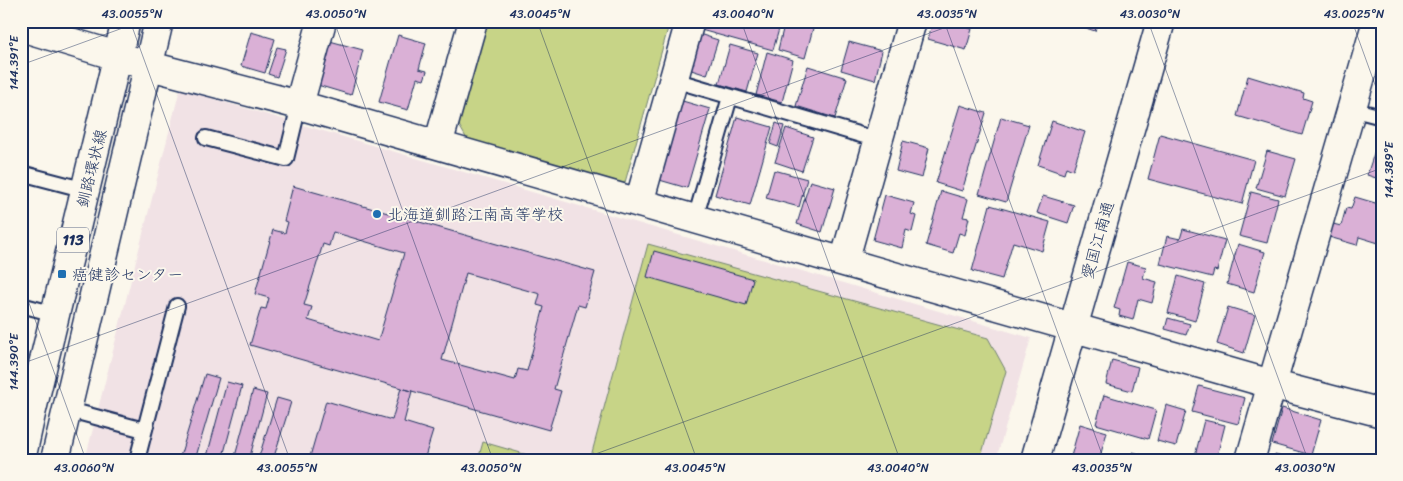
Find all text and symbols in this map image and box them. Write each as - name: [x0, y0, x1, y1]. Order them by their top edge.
- text: 43.0055°N: [102, 3, 163, 25]
- text: 43.0050°N: [305, 3, 367, 25]
- text: 43.0045°N: [509, 3, 571, 25]
- text: 43.0040°N: [712, 3, 774, 25]
- text: 43.0035°N: [917, 3, 978, 25]
- text: 43.0030°N: [1120, 3, 1181, 25]
- text: 43.0025°N: [1324, 3, 1385, 25]
- text: 144.391°E: [3, 34, 25, 90]
- street label: 釧路環状線: [68, 126, 115, 210]
- text: 144.389°E: [1378, 140, 1400, 198]
- street label: 愛国江南通: [1073, 198, 1122, 283]
- place label: 北海道釧路江南高等学校: [387, 200, 563, 229]
- marker: 北海道釧路江南高等学校: [371, 208, 383, 220]
- road number: 113: [57, 228, 89, 252]
- place label: 癌健診センター: [72, 260, 183, 289]
- marker: 癌健診センター: [56, 268, 68, 280]
- text: 144.390°E: [3, 332, 25, 391]
- text: 43.0060°N: [54, 457, 115, 479]
- text: 43.0055°N: [257, 457, 318, 479]
- text: 43.0050°N: [460, 457, 522, 479]
- text: 43.0045°N: [664, 457, 726, 479]
- text: 43.0040°N: [867, 457, 929, 479]
- text: 43.0035°N: [1072, 457, 1133, 479]
- text: 43.0030°N: [1275, 457, 1336, 479]

